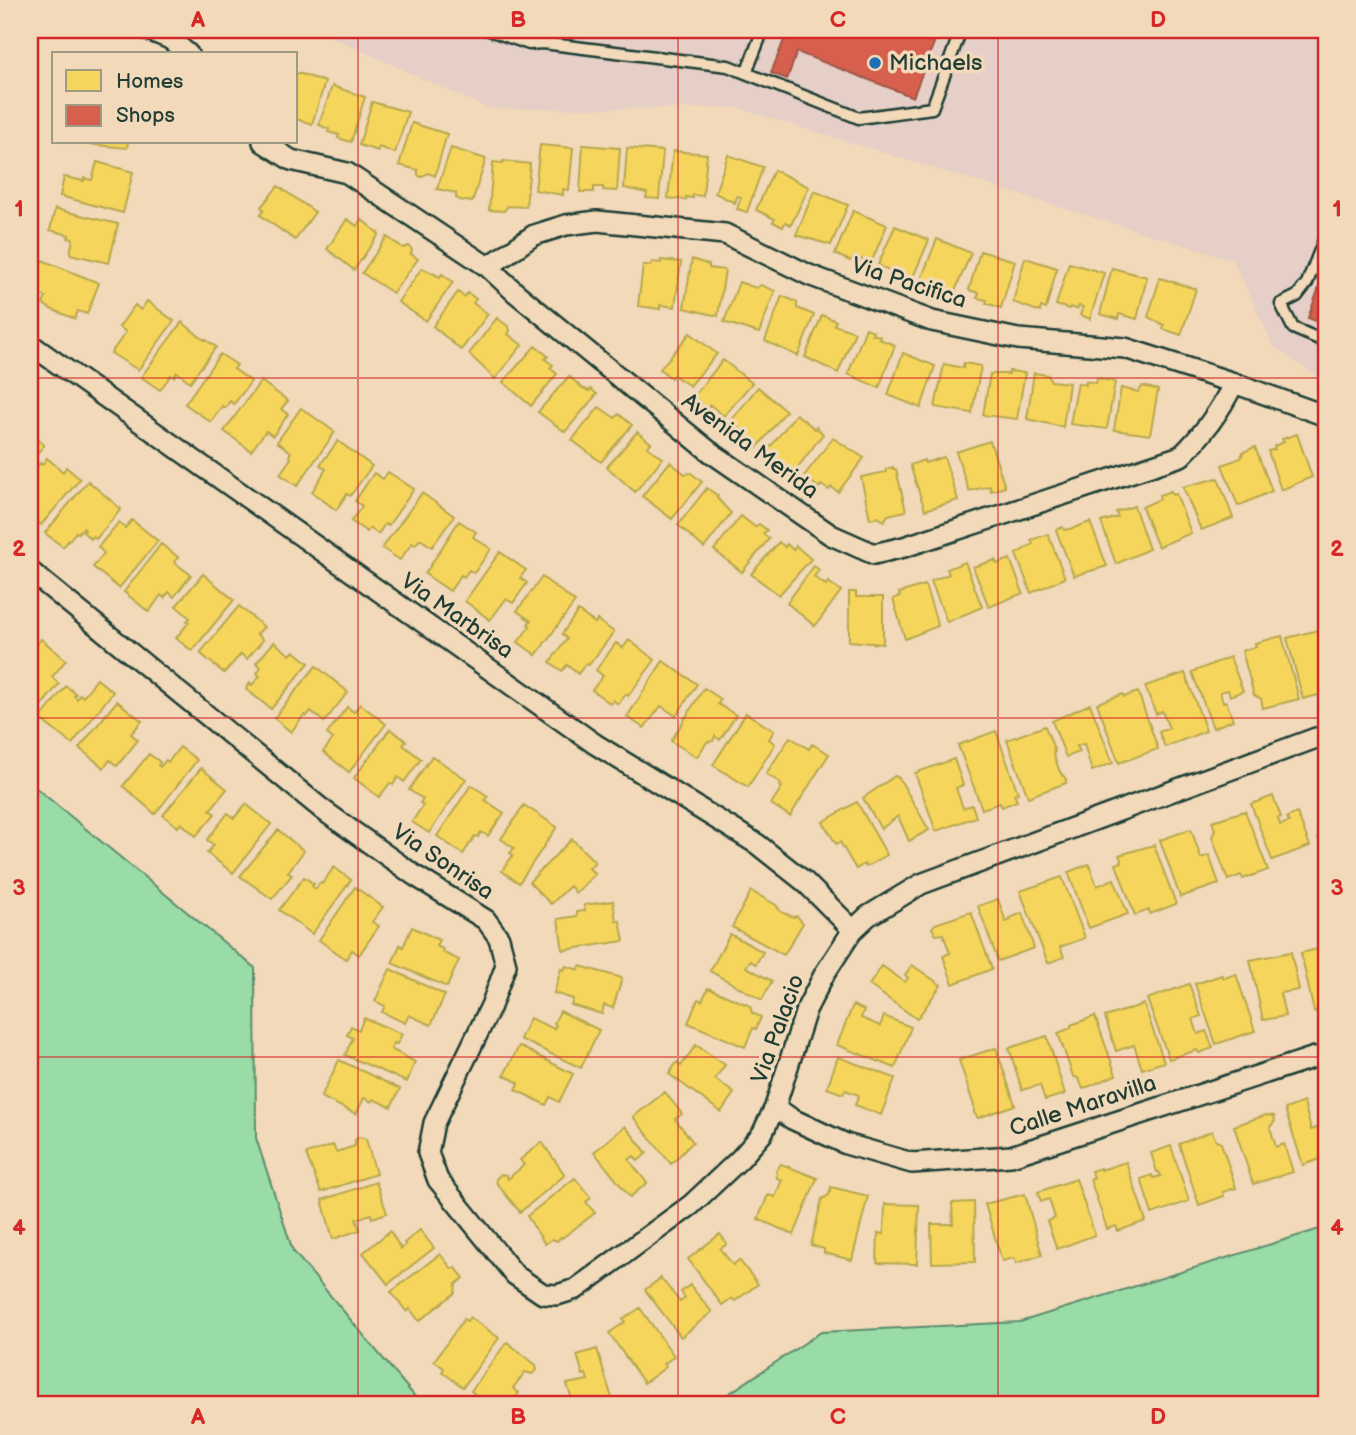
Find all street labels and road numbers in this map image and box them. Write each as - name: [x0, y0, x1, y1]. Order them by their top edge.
- street label: Via Pacifica: [848, 251, 970, 315]
- street label: Avenida Merida: [676, 387, 824, 505]
- street label: Via Marbrisa: [395, 567, 519, 665]
- street label: Via Sonrisa: [387, 818, 499, 906]
- street label: Via Palacio: [745, 971, 811, 1087]
- street label: Calle Maravilla: [1006, 1069, 1160, 1143]

